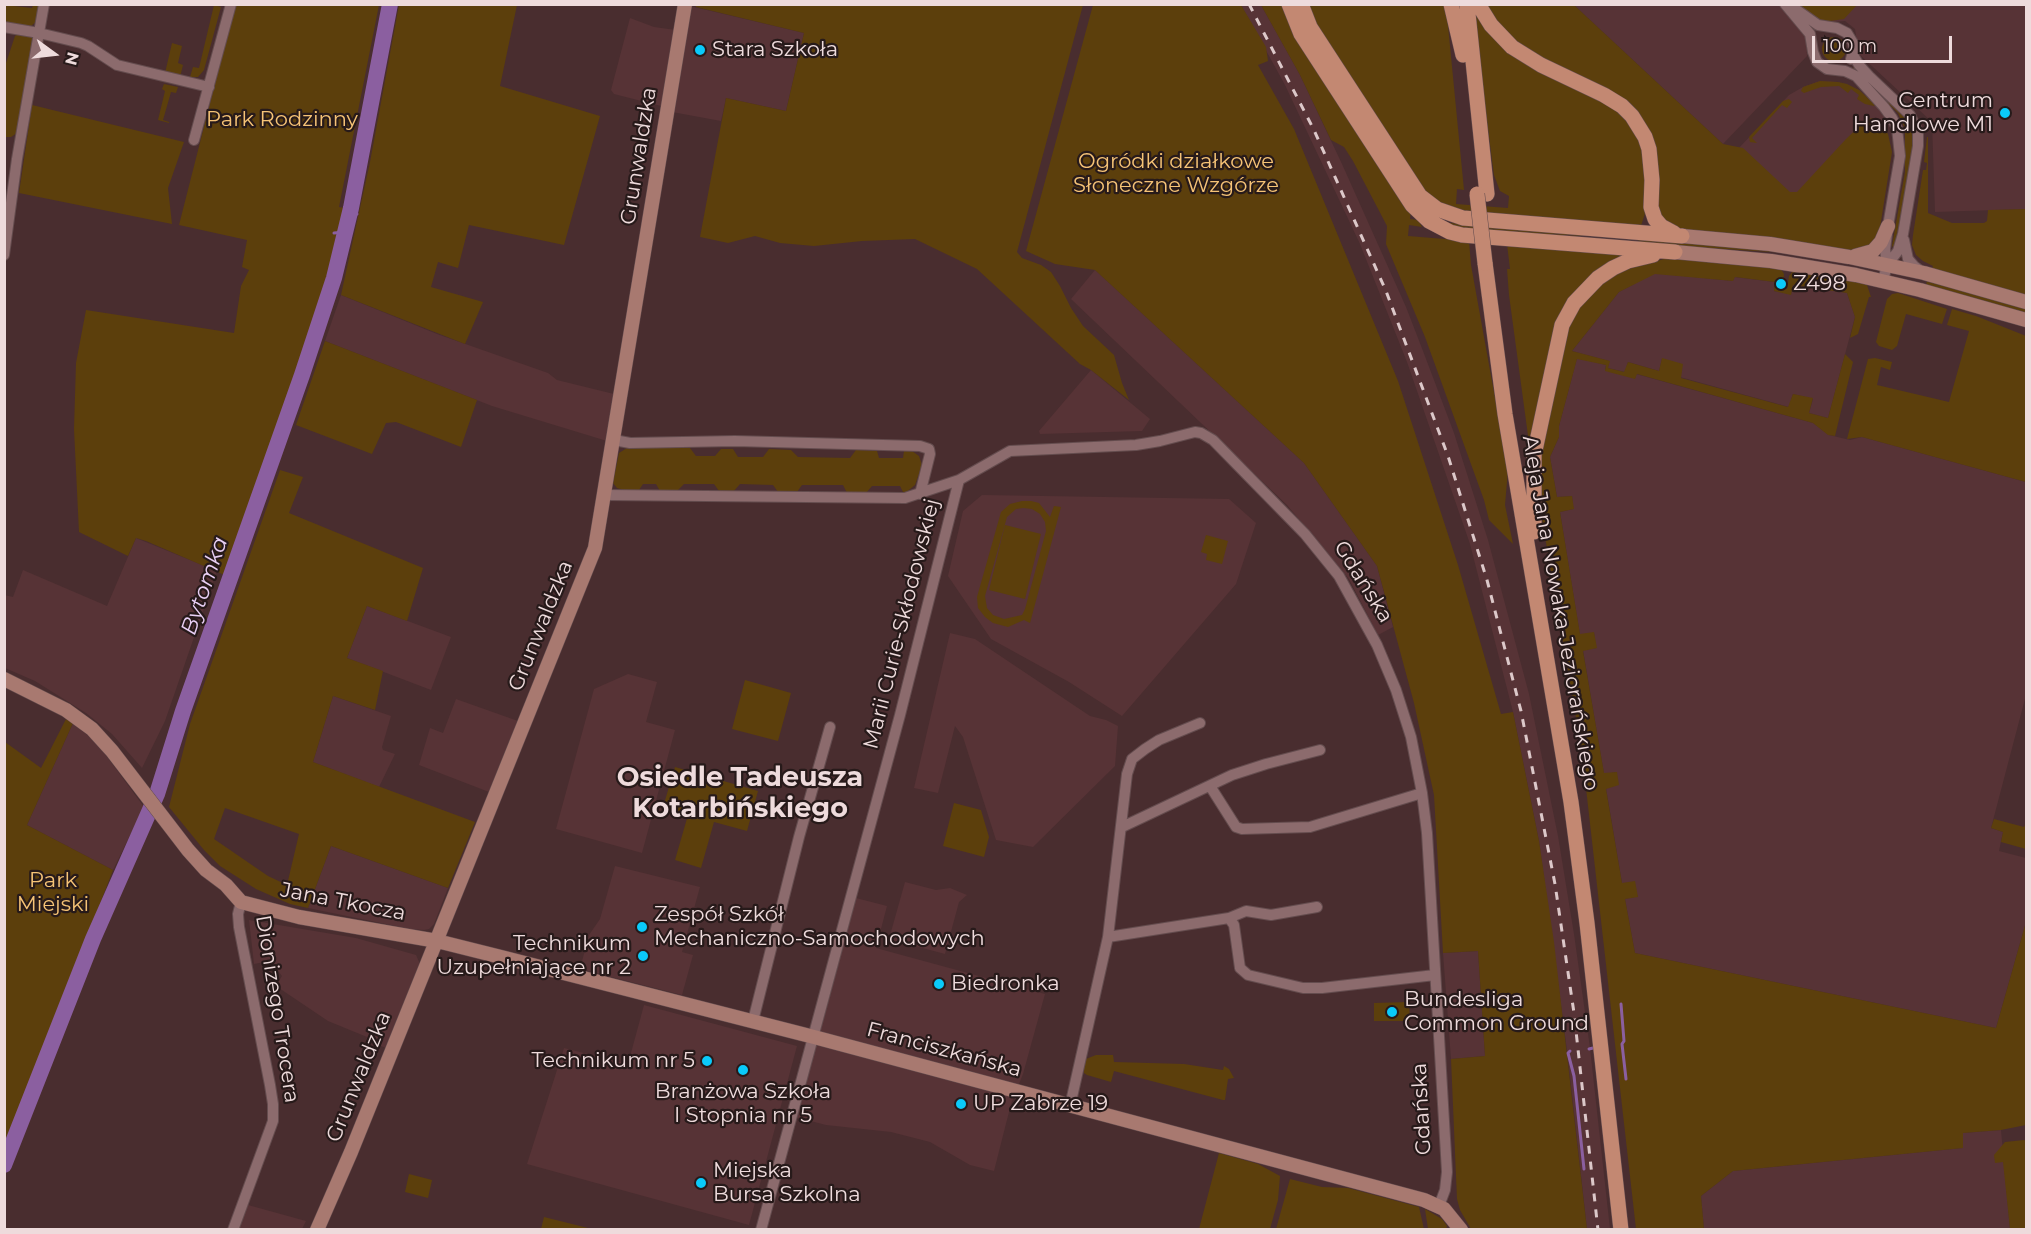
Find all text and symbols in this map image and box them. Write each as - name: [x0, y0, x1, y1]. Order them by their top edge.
- north arrow: [24, 24, 84, 84]
- scale bar: [1815, 24, 1954, 62]
- text: 100 m: [1823, 35, 1877, 57]
- place label: Stara Szkoła: [712, 37, 838, 63]
- marker: Stara Szkoła: [693, 43, 707, 57]
- text: N: [61, 50, 83, 67]
- street label: Grunwaldzka: [616, 86, 662, 226]
- place label: Centrum Handlowe M1: [1853, 88, 1993, 138]
- marker: Centrum Handlowe M1: [1998, 106, 2012, 120]
- park label: Park Rodzinny: [206, 107, 358, 133]
- park label: Ogródki działkowe Słoneczne Wzgórze: [1073, 149, 1279, 199]
- place label: Z498: [1793, 271, 1846, 297]
- marker: Z498: [1774, 277, 1788, 291]
- street label: Aleja Jana Nowaka-Jeziorańskiego: [1516, 434, 1604, 792]
- street label: Marii Curie-Skłodowskiej: [859, 496, 945, 752]
- water label: Bytomka: [176, 534, 234, 638]
- street label: Gdańska: [1328, 536, 1398, 628]
- street label: Grunwaldzka: [503, 557, 579, 695]
- district label: Osiedle Tadeusza Kotarbińskiego: [617, 762, 863, 825]
- park label: Park Miejski: [17, 868, 89, 918]
- street label: Jana Tkocza: [278, 878, 408, 926]
- place label: Zespół Szkół Mechaniczno-Samochodowych: [654, 902, 985, 952]
- street label: Dionizego Trocera: [250, 913, 304, 1105]
- marker: Zespół Szkół Mechaniczno-Samochodowych: [635, 920, 649, 934]
- place label: Technikum Uzupełniające nr 2: [436, 931, 631, 981]
- marker: Technikum Uzupełniające nr 2: [636, 949, 650, 963]
- place label: Biedronka: [951, 971, 1060, 997]
- marker: Biedronka: [932, 977, 946, 991]
- place label: Bundesliga Common Ground: [1404, 987, 1589, 1037]
- marker: Bundesliga Common Ground: [1385, 1005, 1399, 1019]
- street label: Grunwaldzka: [321, 1008, 397, 1146]
- street label: Franciszkańska: [864, 1017, 1024, 1083]
- place label: Technikum nr 5: [531, 1048, 695, 1074]
- marker: Technikum nr 5: [700, 1054, 714, 1068]
- street label: Gdańska: [1407, 1062, 1437, 1156]
- marker: Branżowa Szkoła I Stopnia nr 5: [736, 1063, 750, 1077]
- place label: Branżowa Szkoła I Stopnia nr 5: [655, 1079, 831, 1129]
- place label: UP Zabrze 19: [973, 1091, 1108, 1117]
- marker: UP Zabrze 19: [954, 1097, 968, 1111]
- place label: Miejska Bursa Szkolna: [713, 1158, 861, 1208]
- marker: Miejska Bursa Szkolna: [694, 1176, 708, 1190]

